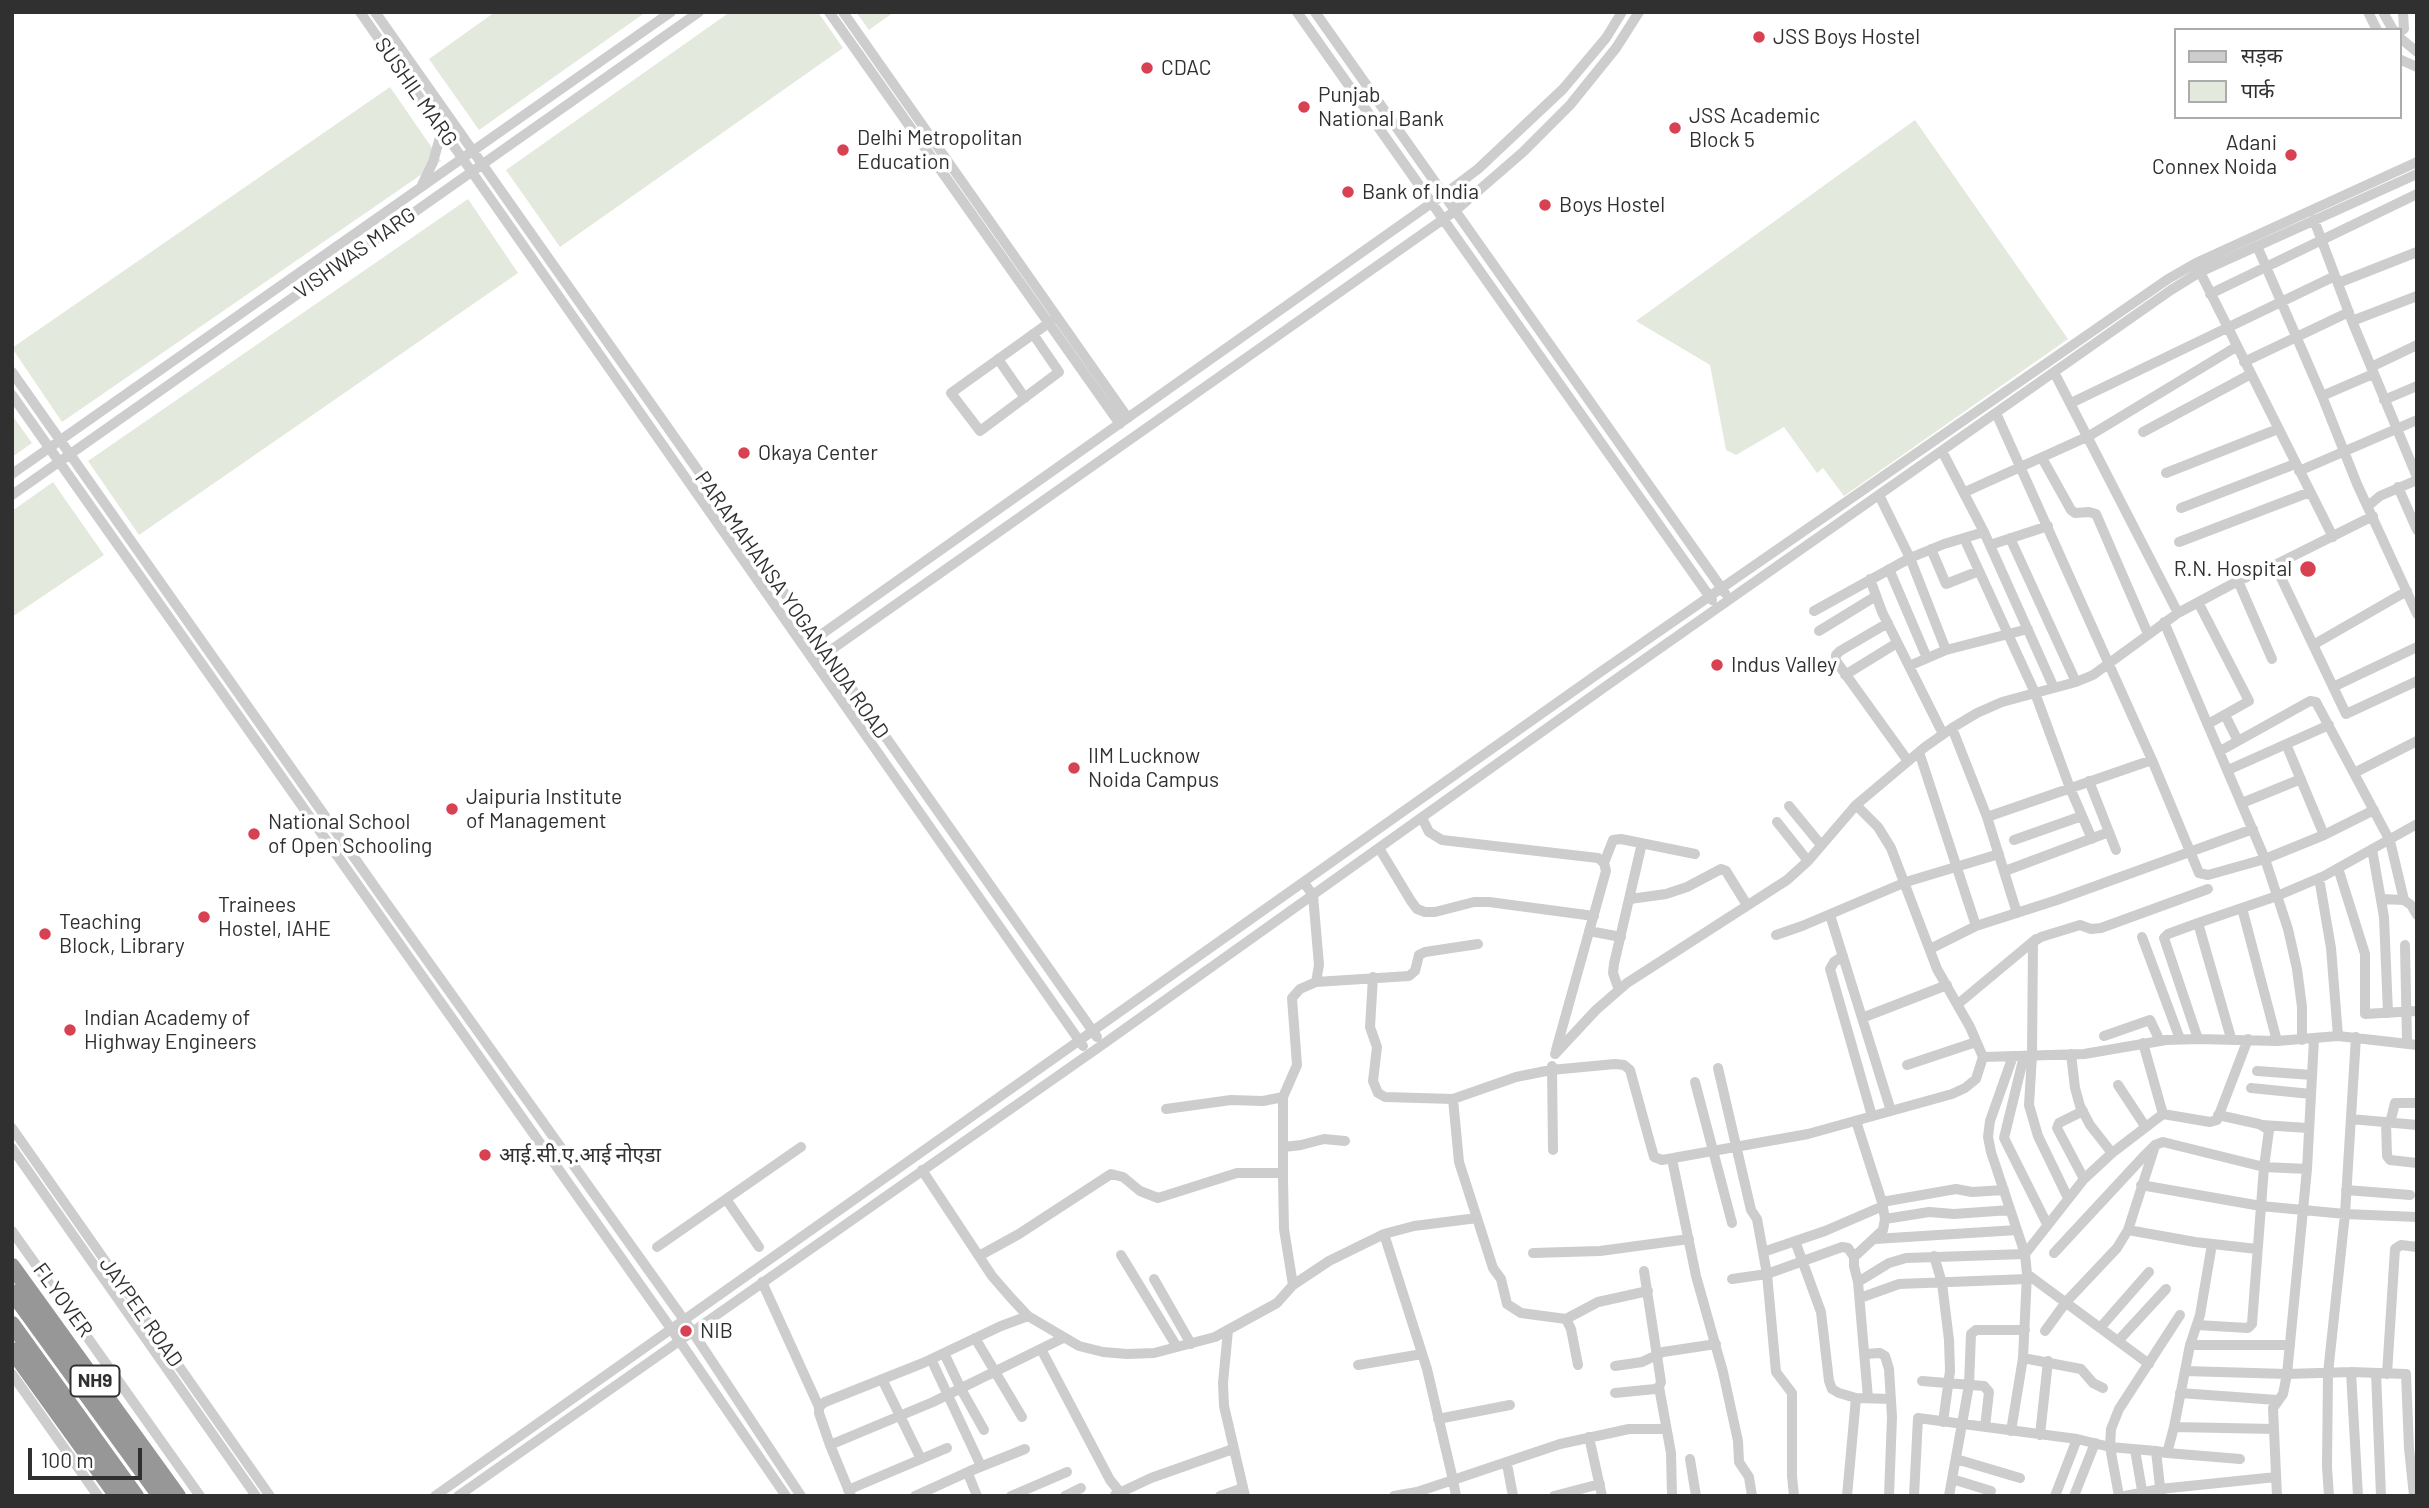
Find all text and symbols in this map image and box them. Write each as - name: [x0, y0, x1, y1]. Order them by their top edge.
- place label: JSS Boys Hostel: [1773, 24, 1920, 50]
- legend: [2174, 28, 2401, 119]
- marker: JSS Boys Hostel: [1751, 29, 1767, 45]
- street label: SUSHIL MARG: [369, 33, 463, 151]
- text: सड़क: [2241, 42, 2283, 67]
- place label: CDAC: [1161, 55, 1211, 81]
- marker: CDAC: [1139, 60, 1155, 76]
- text: पार्क: [2241, 77, 2275, 102]
- place label: Punjab National Bank: [1318, 82, 1444, 132]
- marker: Punjab National Bank: [1296, 99, 1312, 115]
- place label: JSS Academic Block 5: [1689, 103, 1820, 153]
- marker: JSS Academic Block 5: [1667, 120, 1683, 136]
- place label: Delhi Metropolitan Education: [857, 125, 1022, 175]
- place label: Adani Connex Noida: [2152, 130, 2277, 180]
- marker: Delhi Metropolitan Education: [835, 142, 851, 158]
- marker: Adani Connex Noida: [2283, 147, 2299, 163]
- place label: Bank of India: [1362, 179, 1479, 205]
- marker: Bank of India: [1340, 184, 1356, 200]
- place label: Boys Hostel: [1559, 192, 1665, 218]
- marker: Boys Hostel: [1537, 197, 1553, 213]
- street label: VISHWAS MARG: [290, 202, 420, 304]
- place label: Okaya Center: [758, 440, 878, 466]
- marker: Okaya Center: [736, 445, 752, 461]
- street label: PARAMAHANSA YOGANANDA ROAD: [690, 466, 894, 744]
- place label: R.N. Hospital: [2174, 556, 2292, 582]
- marker: R.N. Hospital: [2298, 559, 2318, 579]
- place label: Indus Valley: [1731, 652, 1837, 678]
- marker: Indus Valley: [1709, 657, 1725, 673]
- place label: IIM Lucknow Noida Campus: [1088, 743, 1219, 793]
- marker: IIM Lucknow Noida Campus: [1066, 760, 1082, 776]
- place label: Jaipuria Institute of Management: [466, 784, 622, 834]
- marker: Jaipuria Institute of Management: [444, 801, 460, 817]
- place label: National School of Open Schooling: [268, 809, 432, 859]
- marker: National School of Open Schooling: [246, 826, 262, 842]
- place label: Trainees Hostel, IAHE: [218, 892, 331, 942]
- place label: Teaching Block, Library: [59, 909, 185, 959]
- marker: Trainees Hostel, IAHE: [196, 909, 212, 925]
- marker: Teaching Block, Library: [37, 926, 53, 942]
- place label: Indian Academy of Highway Engineers: [84, 1005, 257, 1055]
- marker: Indian Academy of Highway Engineers: [62, 1022, 78, 1038]
- place label: आई.सी.ए.आई नोएडा: [499, 1142, 661, 1168]
- marker: आई.सी.ए.आई नोएडा: [477, 1147, 493, 1163]
- street label: JAYPEE ROAD: [94, 1252, 188, 1372]
- street label: FLYOVER: [28, 1258, 98, 1342]
- place label: NIB: [700, 1318, 733, 1344]
- marker: NIB: [678, 1323, 694, 1339]
- road number: NH9: [70, 1366, 119, 1396]
- scale bar: [32, 1434, 145, 1478]
- text: 100 m: [41, 1447, 94, 1472]

